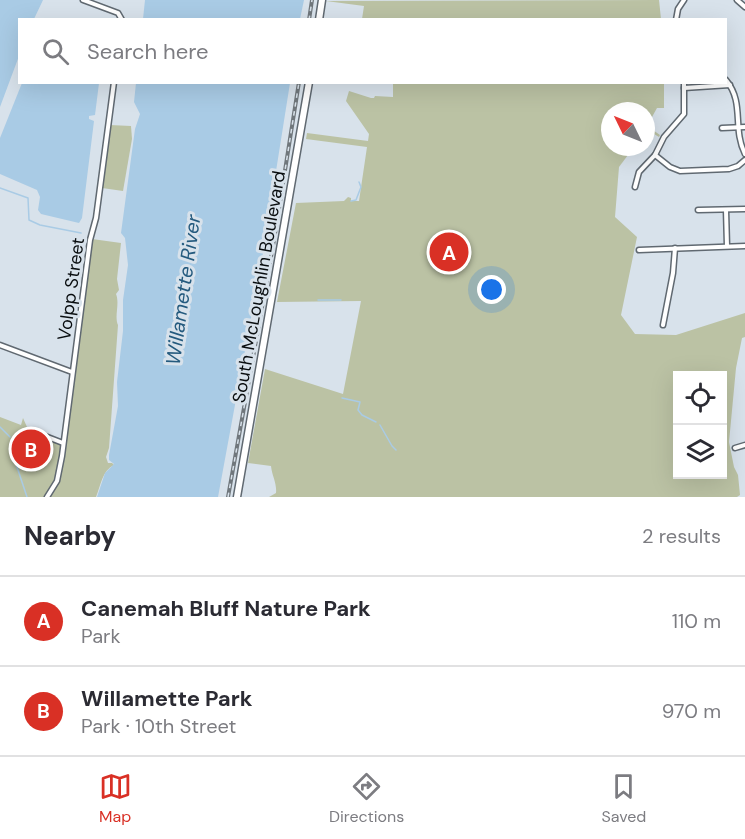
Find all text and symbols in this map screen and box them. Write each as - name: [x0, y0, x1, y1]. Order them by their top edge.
- search box: [18, 18, 727, 84]
- icon: search: [39, 35, 72, 68]
- text: Search here: [87, 37, 208, 66]
- north arrow: [601, 102, 655, 156]
- street label: South McLoughlin Boulevard: [227, 169, 291, 405]
- water label: Willamette River: [160, 213, 206, 367]
- pin: A: [430, 230, 468, 274]
- street label: Volpp Street: [52, 236, 90, 342]
- your location: [477, 275, 506, 304]
- map controls: [673, 371, 727, 479]
- button: locate: [673, 371, 727, 425]
- button: layers: [673, 425, 727, 479]
- pin: B: [12, 426, 51, 472]
- text: Nearby: [24, 519, 116, 553]
- text: 2 results: [642, 523, 721, 549]
- text: Canemah Bluff Nature Park: [81, 594, 371, 623]
- text: A: [36, 608, 51, 634]
- text: 110 m: [672, 608, 721, 634]
- text: Park: [81, 623, 121, 649]
- text: Willamette Park: [81, 684, 252, 713]
- text: B: [37, 698, 50, 724]
- text: 970 m: [662, 698, 721, 724]
- text: Park · 10th Street: [81, 713, 236, 739]
- tab: Map: [99, 770, 132, 827]
- tab: Directions: [329, 770, 404, 827]
- tab: Saved: [602, 770, 646, 827]

